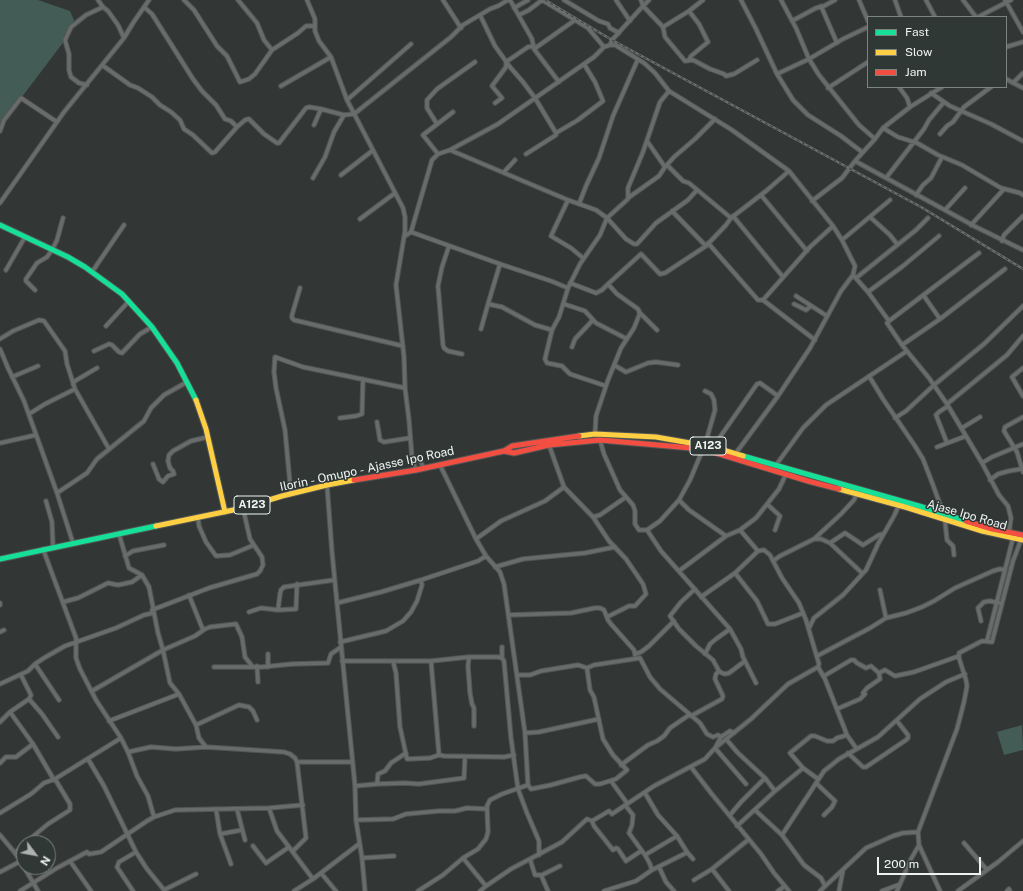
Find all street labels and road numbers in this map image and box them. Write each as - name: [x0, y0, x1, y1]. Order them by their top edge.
- road number: A123: [690, 437, 726, 455]
- street label: Ilorin - Omupo - Ajasse Ipo Road: [279, 443, 455, 495]
- road number: A123: [234, 496, 270, 514]
- street label: Ajase Ipo Road: [925, 497, 1009, 533]

